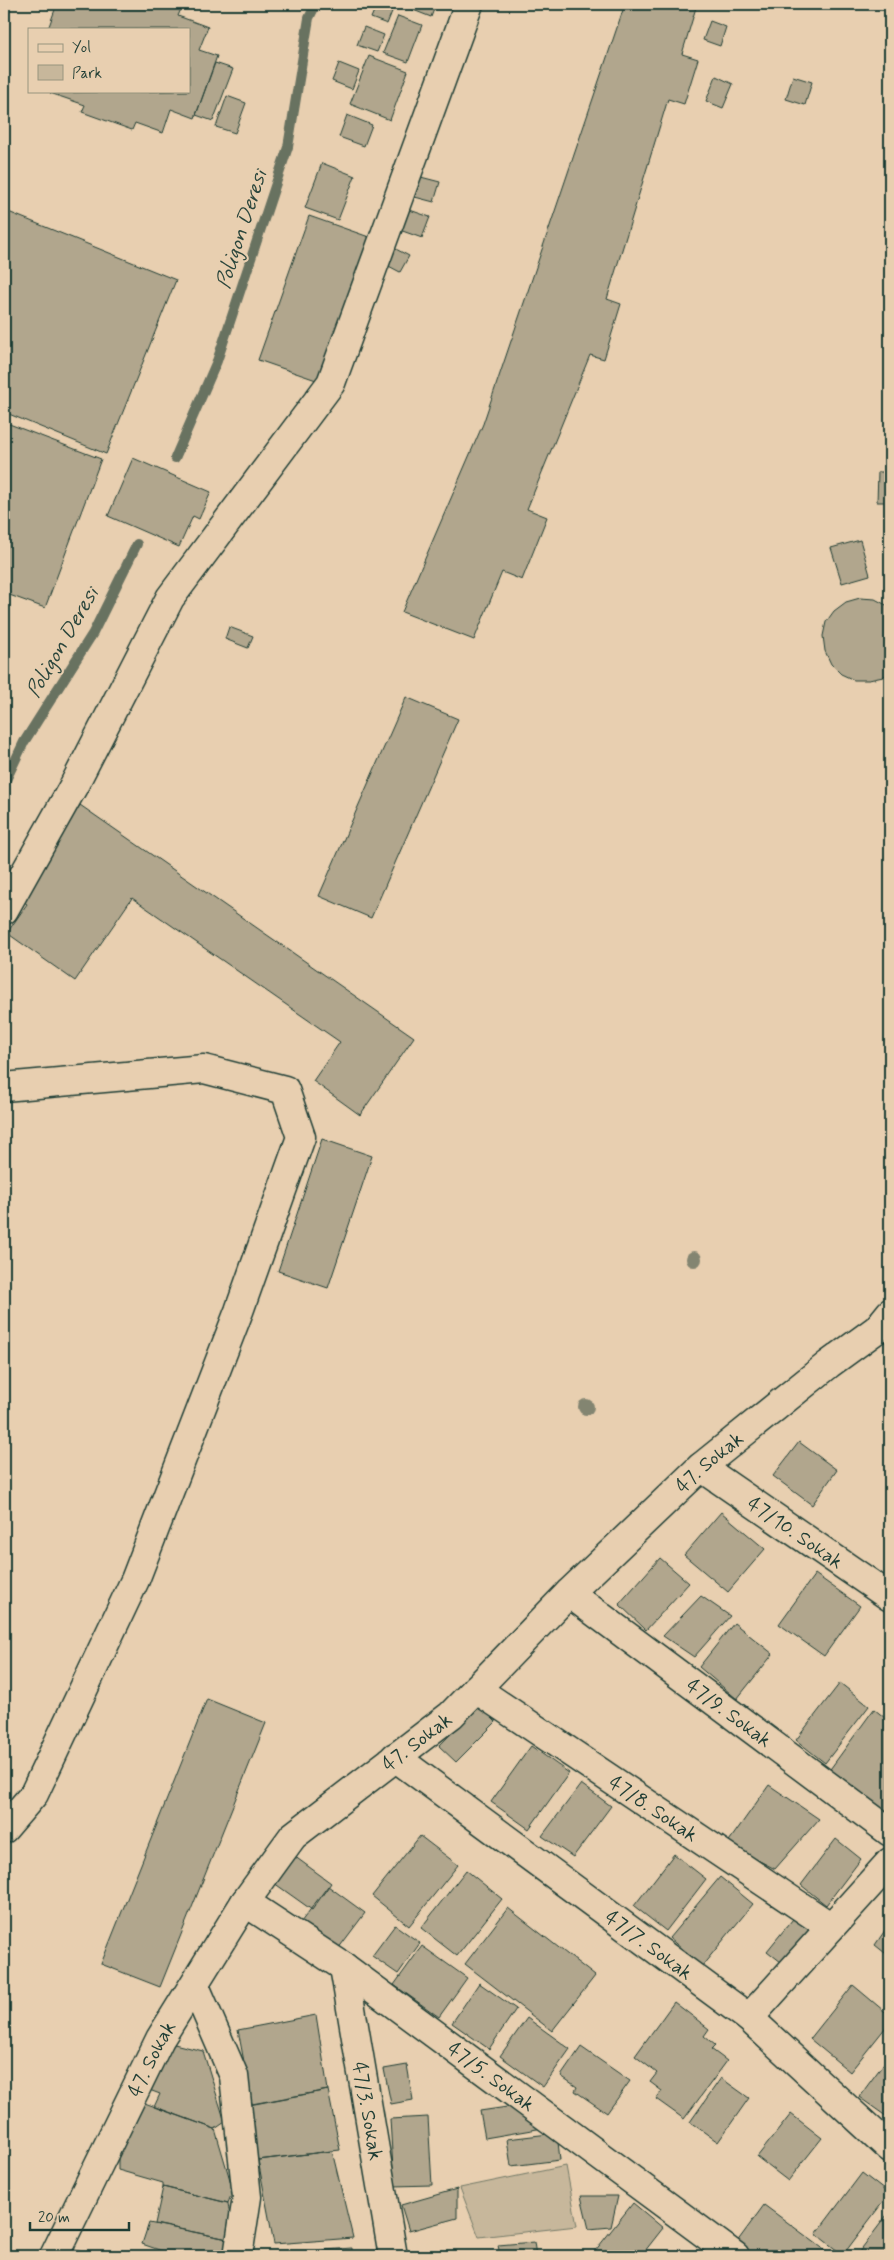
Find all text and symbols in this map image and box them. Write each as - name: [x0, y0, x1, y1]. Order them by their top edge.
- legend: [28, 28, 190, 92]
- text: Yol: [72, 38, 91, 58]
- text: Park: [72, 64, 102, 84]
- water label: Poligon Deresi: [210, 164, 275, 292]
- water label: Poligon Deresi: [20, 580, 107, 703]
- street label: 47. Sokak: [670, 1426, 750, 1500]
- street label: 47/10. Sokak: [742, 1491, 848, 1576]
- street label: 47/9. Sokak: [680, 1673, 777, 1755]
- street label: 47. Sokak: [377, 1707, 458, 1778]
- street label: 47/8. Sokak: [603, 1770, 703, 1849]
- street label: 47/7. Sokak: [599, 1904, 698, 1987]
- street label: 47. Sokak: [122, 2016, 183, 2102]
- street label: 47/5. Sokak: [441, 2036, 540, 2119]
- street label: 47/3. Sokak: [345, 2060, 389, 2163]
- scale bar: [30, 2200, 129, 2232]
- text: 20 m: [38, 2208, 70, 2228]

